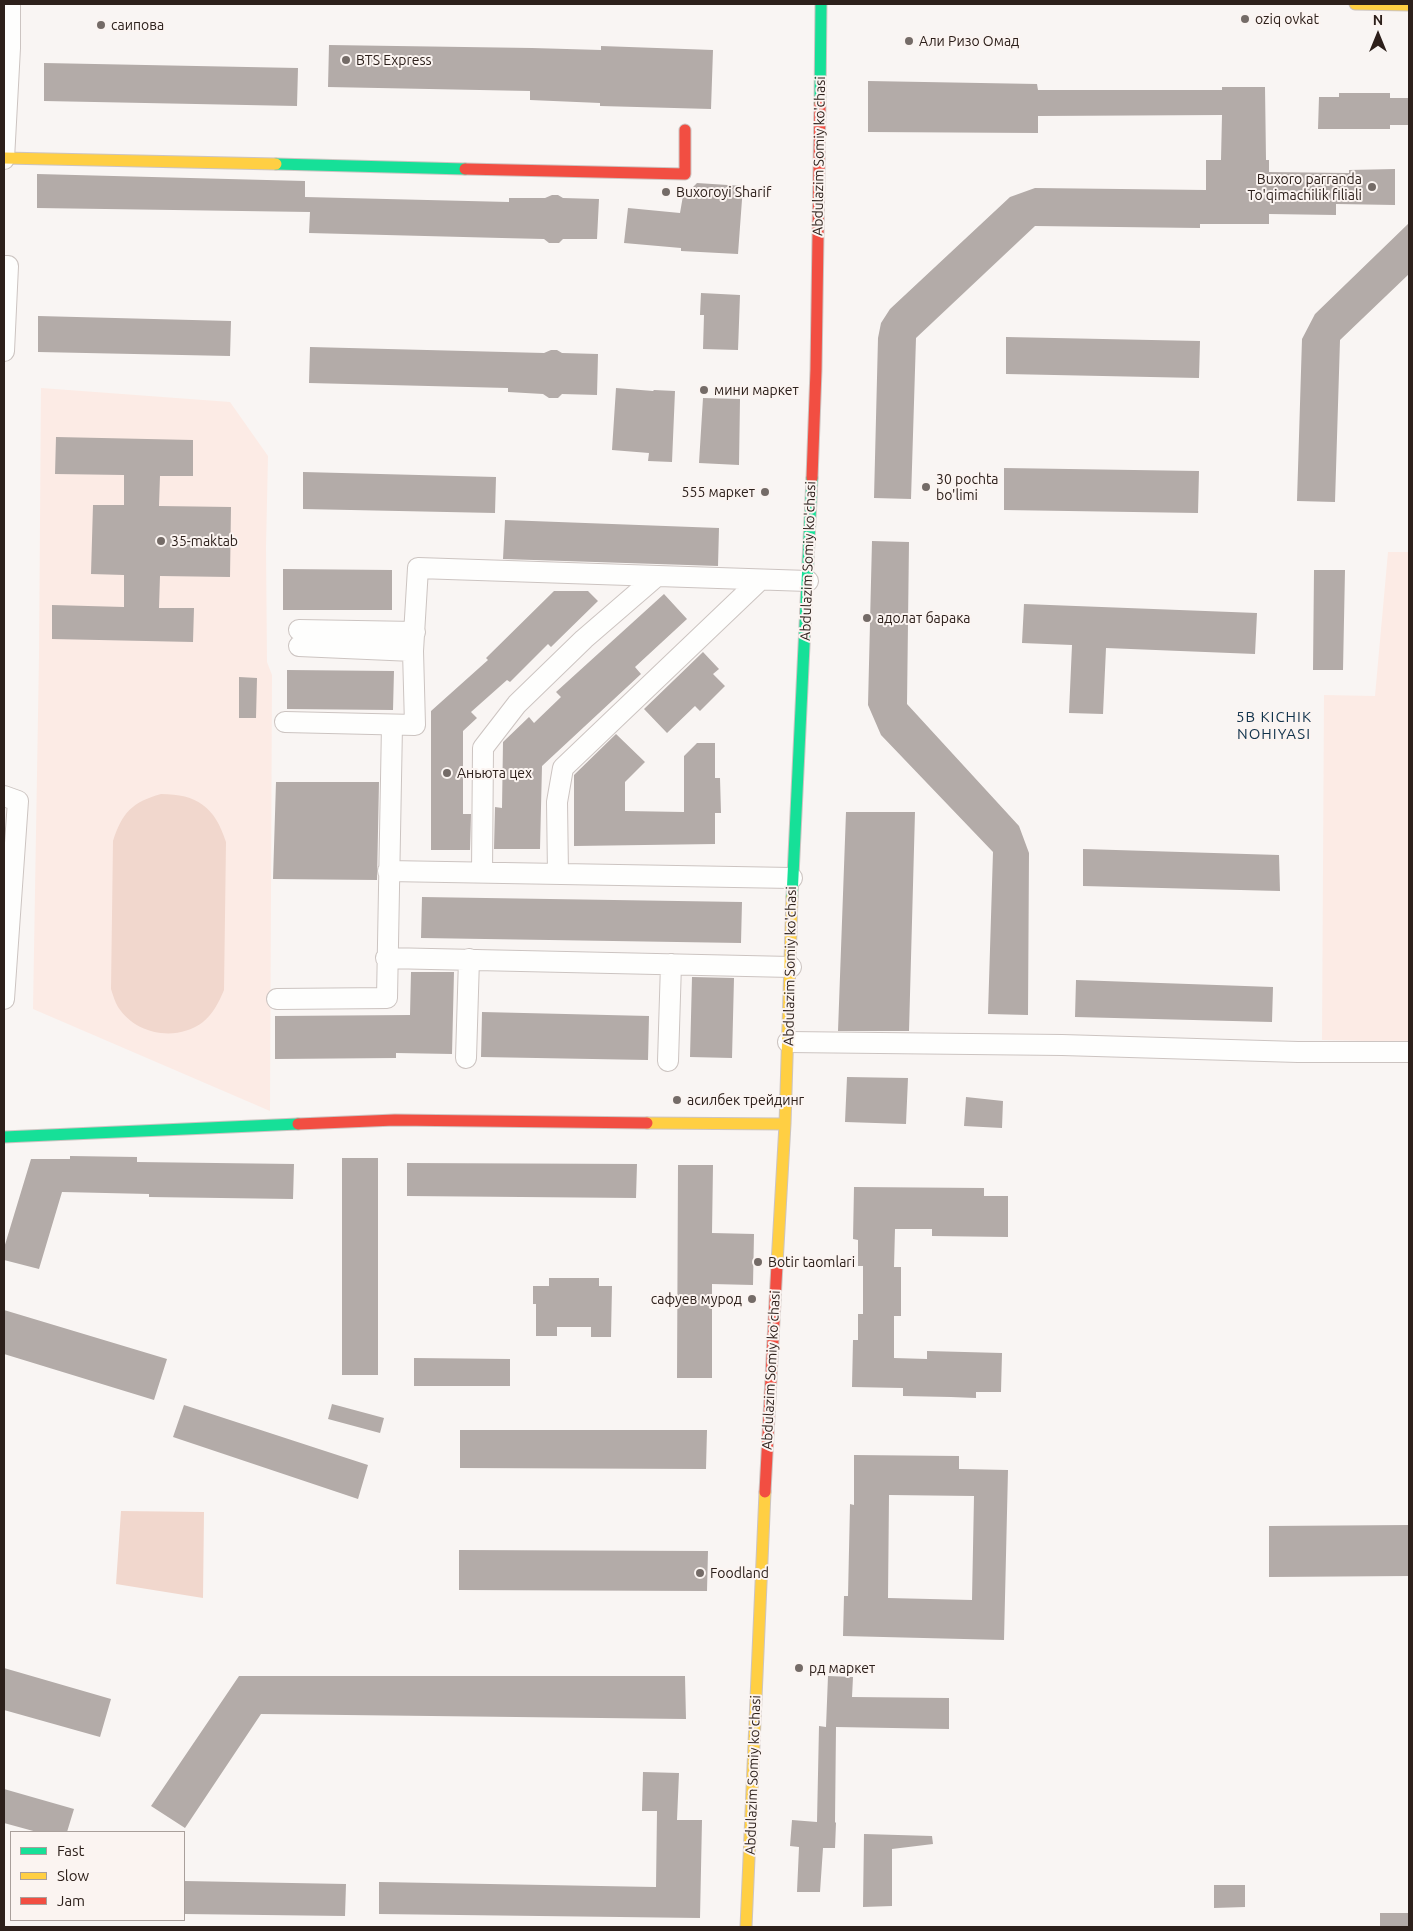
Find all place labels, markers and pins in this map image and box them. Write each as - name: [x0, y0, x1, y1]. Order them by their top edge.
- place label: oziq ovkat: [1255, 11, 1319, 27]
- marker: oziq ovkat: [1239, 13, 1251, 25]
- place label: саипова: [111, 17, 164, 33]
- marker: саипова: [95, 19, 107, 31]
- place label: Али Ризо Омад: [919, 33, 1019, 49]
- marker: Али Ризо Омад: [903, 35, 915, 47]
- place label: BTS Express: [356, 52, 432, 68]
- marker: BTS Express: [340, 54, 352, 66]
- place label: Buxoro parranda To'qimachilik filiali: [1247, 171, 1362, 203]
- marker: Buxoro parranda To'qimachilik filiali: [1366, 181, 1378, 193]
- place label: Buxoroyi Sharif: [676, 184, 771, 200]
- marker: Buxoroyi Sharif: [660, 186, 672, 198]
- place label: мини маркет: [714, 382, 799, 398]
- marker: мини маркет: [698, 384, 710, 396]
- place label: 30 pochta bo'limi: [936, 471, 999, 504]
- marker: 30 pochta bo'limi: [920, 481, 932, 493]
- place label: 555 маркет: [682, 484, 755, 500]
- marker: 555 маркет: [759, 486, 771, 498]
- place label: 35-maktab: [171, 533, 238, 549]
- marker: 35-maktab: [155, 535, 167, 547]
- place label: адолат барака: [877, 610, 971, 626]
- marker: адолат барака: [861, 612, 873, 624]
- place label: Аньюта цех: [457, 765, 532, 781]
- marker: Аньюта цех: [441, 767, 453, 779]
- place label: асилбек трейдинг: [687, 1092, 804, 1108]
- marker: асилбек трейдинг: [671, 1094, 683, 1106]
- place label: Botir taomlari: [768, 1254, 855, 1270]
- marker: Botir taomlari: [752, 1256, 764, 1268]
- place label: сафуев мурод: [651, 1291, 742, 1307]
- marker: сафуев мурод: [746, 1293, 758, 1305]
- place label: Foodland: [710, 1565, 769, 1581]
- marker: Foodland: [694, 1567, 706, 1579]
- place label: рд маркет: [809, 1660, 875, 1676]
- marker: рд маркет: [793, 1662, 805, 1674]

